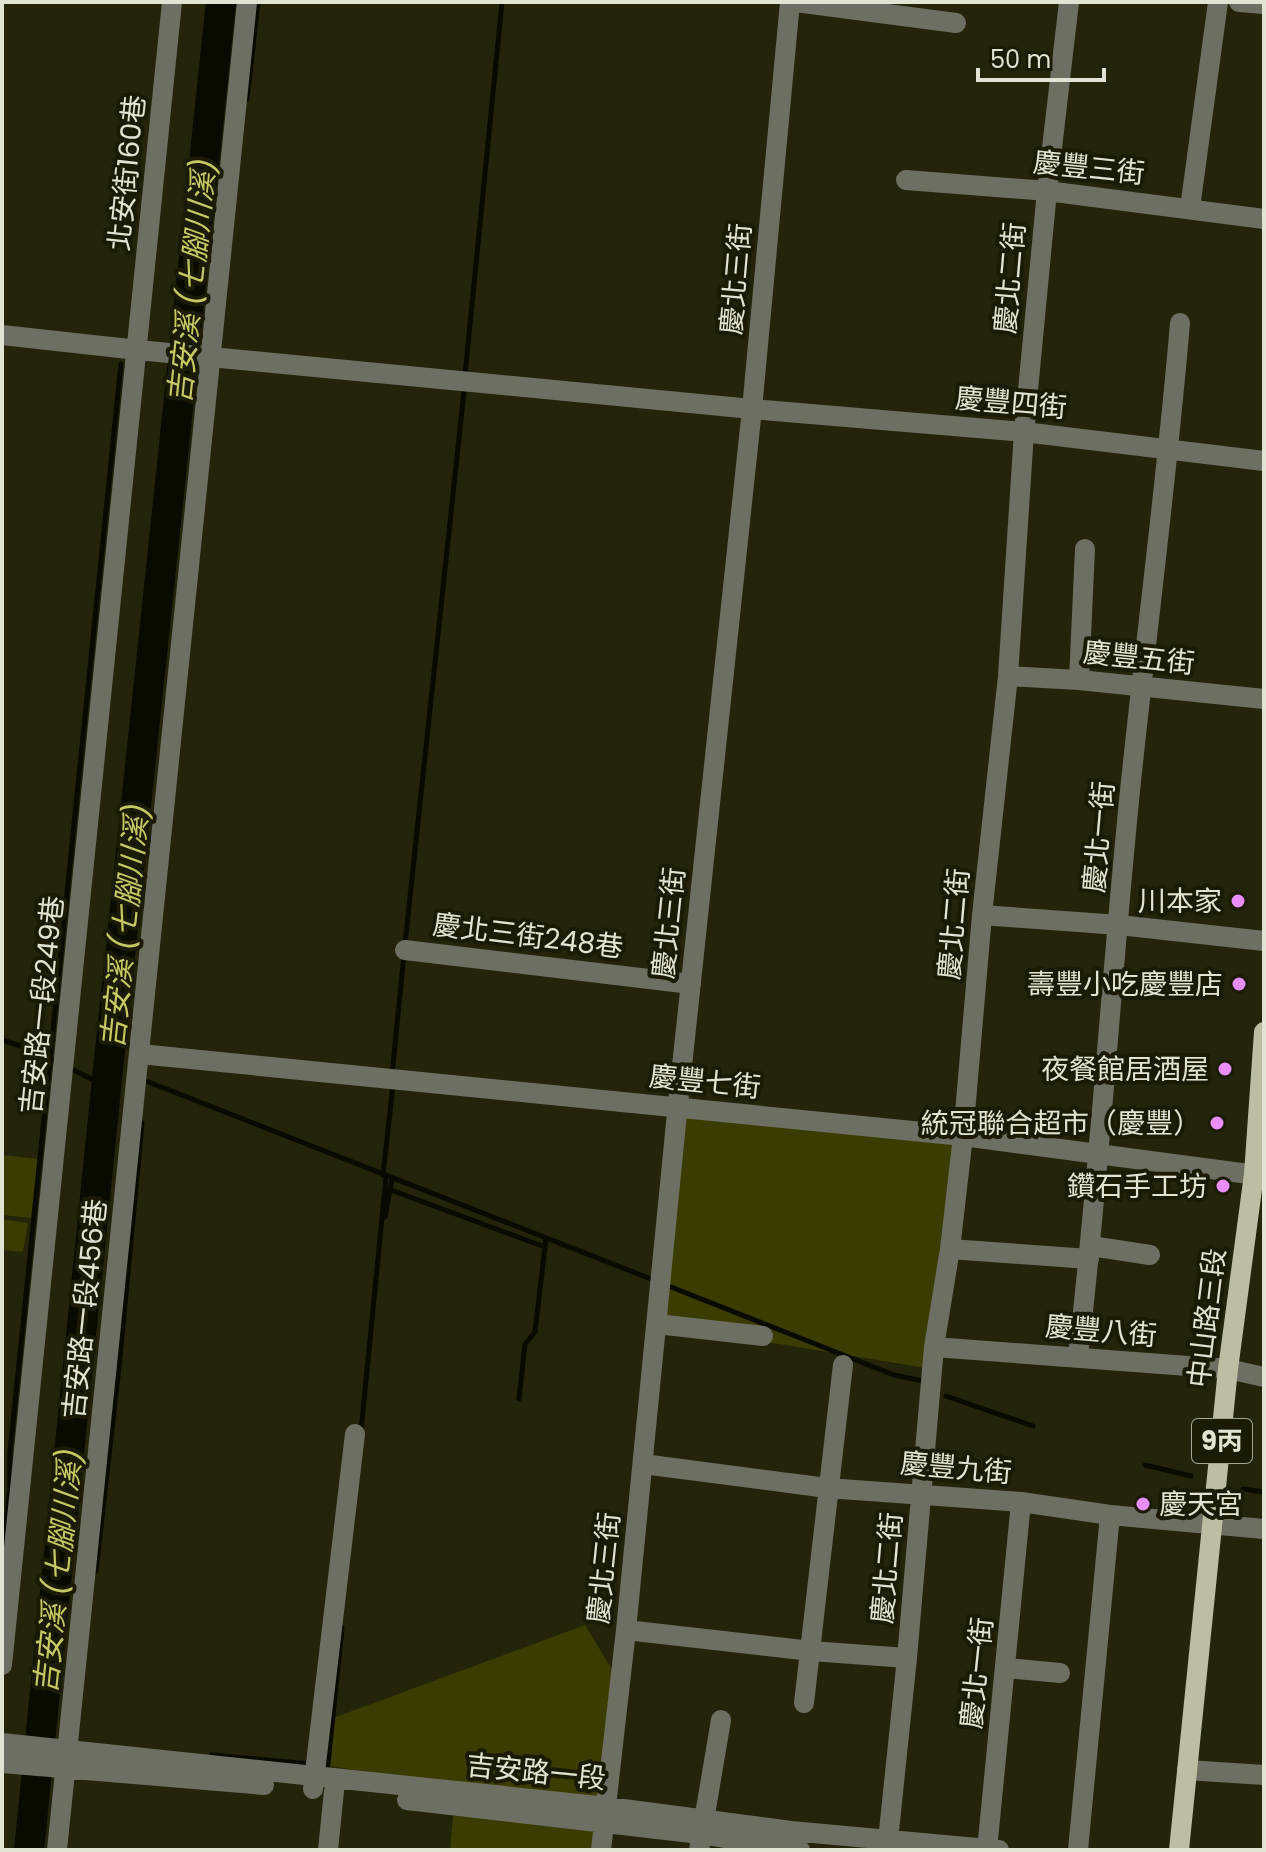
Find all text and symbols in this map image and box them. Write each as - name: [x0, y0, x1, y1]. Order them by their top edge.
- scale bar: [978, 32, 1104, 82]
- text: 50 m: [990, 43, 1051, 76]
- street label: 北安街160巷: [99, 93, 155, 253]
- street label: 慶豐三街: [1031, 143, 1147, 193]
- water label: 吉安溪 (七腳川溪): [158, 156, 226, 406]
- street label: 慶北二街: [986, 221, 1034, 335]
- street label: 慶北三街: [712, 222, 760, 336]
- street label: 慶豐四街: [954, 379, 1068, 427]
- street label: 慶豐五街: [1081, 633, 1197, 683]
- street label: 慶北一街: [1075, 780, 1123, 894]
- water label: 吉安溪 (七腳川溪): [91, 801, 159, 1051]
- street label: 慶北三街: [644, 865, 694, 981]
- street label: 慶北二街: [930, 867, 978, 981]
- place label: 川本家: [1138, 882, 1222, 921]
- marker: 川本家: [1229, 892, 1247, 910]
- street label: 吉安路一段249巷: [11, 894, 73, 1116]
- street label: 慶北三街248巷: [431, 905, 625, 967]
- place label: 壽豐小吃慶豐店: [1027, 965, 1223, 1004]
- marker: 壽豐小吃慶豐店: [1230, 975, 1248, 993]
- place label: 夜餐館居酒屋: [1041, 1050, 1209, 1089]
- street label: 慶豐七街: [647, 1057, 763, 1107]
- marker: 夜餐館居酒屋: [1216, 1060, 1234, 1078]
- place label: 統冠聯合超市（慶豐）: [921, 1104, 1201, 1143]
- marker: 統冠聯合超市（慶豐）: [1208, 1114, 1226, 1132]
- place label: 鑽石手工坊: [1067, 1167, 1207, 1206]
- marker: 鑽石手工坊: [1214, 1177, 1232, 1195]
- street label: 吉安路一段456巷: [54, 1197, 116, 1421]
- street label: 中山路三段: [1179, 1246, 1235, 1390]
- street label: 慶豐八街: [1044, 1307, 1158, 1355]
- road number: 9丙: [1192, 1419, 1252, 1463]
- street label: 慶豐九街: [899, 1444, 1013, 1492]
- water label: 吉安溪 (七腳川溪): [24, 1446, 92, 1696]
- place label: 慶天宮: [1159, 1485, 1243, 1524]
- marker: 慶天宮: [1134, 1495, 1152, 1513]
- street label: 慶北三街: [579, 1510, 629, 1626]
- street label: 慶北二街: [863, 1511, 911, 1625]
- street label: 慶北一街: [952, 1615, 1002, 1731]
- street label: 吉安路一段: [464, 1745, 608, 1799]

